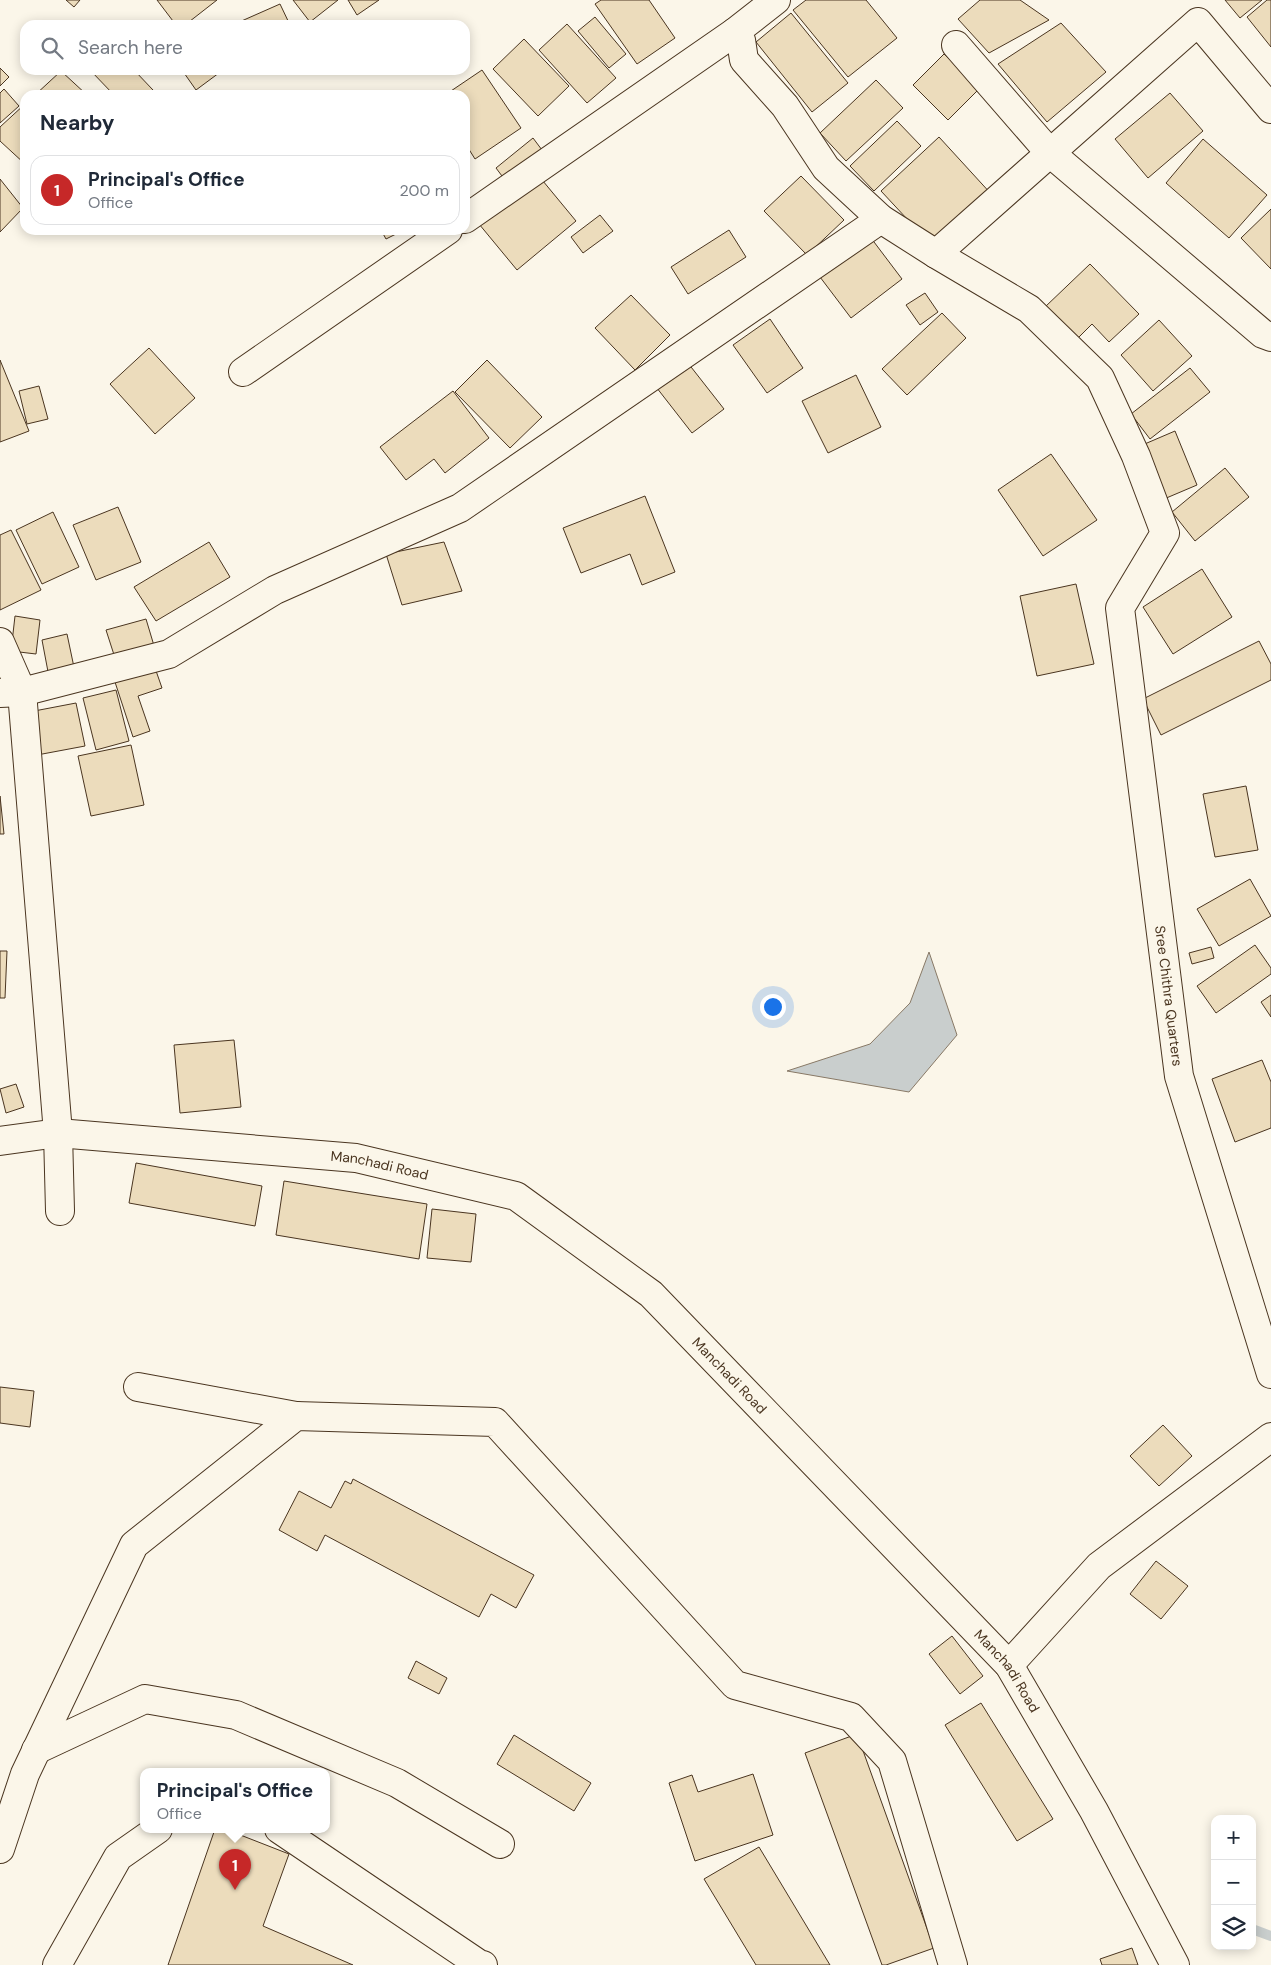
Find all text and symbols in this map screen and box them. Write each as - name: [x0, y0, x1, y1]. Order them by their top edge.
- search box: [20, 20, 470, 75]
- icon: search: [38, 34, 66, 62]
- text: Search here: [78, 35, 183, 60]
- text: Nearby: [40, 109, 114, 137]
- text: Principal's Office: [88, 167, 245, 192]
- text: 1: [54, 180, 60, 201]
- text: 200 m: [400, 180, 449, 201]
- text: Office: [88, 192, 133, 213]
- street label: Sree Chithra Quarters: [1151, 925, 1187, 1067]
- your location: [760, 994, 786, 1020]
- street label: Manchadi Road: [330, 1147, 430, 1184]
- street label: Manchadi Road: [688, 1333, 771, 1418]
- street label: Manchadi Road: [970, 1625, 1044, 1716]
- popup: [140, 1768, 330, 1833]
- text: Principal's Office: [157, 1778, 313, 1803]
- text: Office: [157, 1803, 202, 1824]
- map controls: [1211, 1815, 1256, 1950]
- button: +: [1211, 1815, 1256, 1860]
- pin: 1: [219, 1849, 251, 1890]
- button: −: [1211, 1860, 1256, 1905]
- button: layers: [1211, 1905, 1256, 1950]

